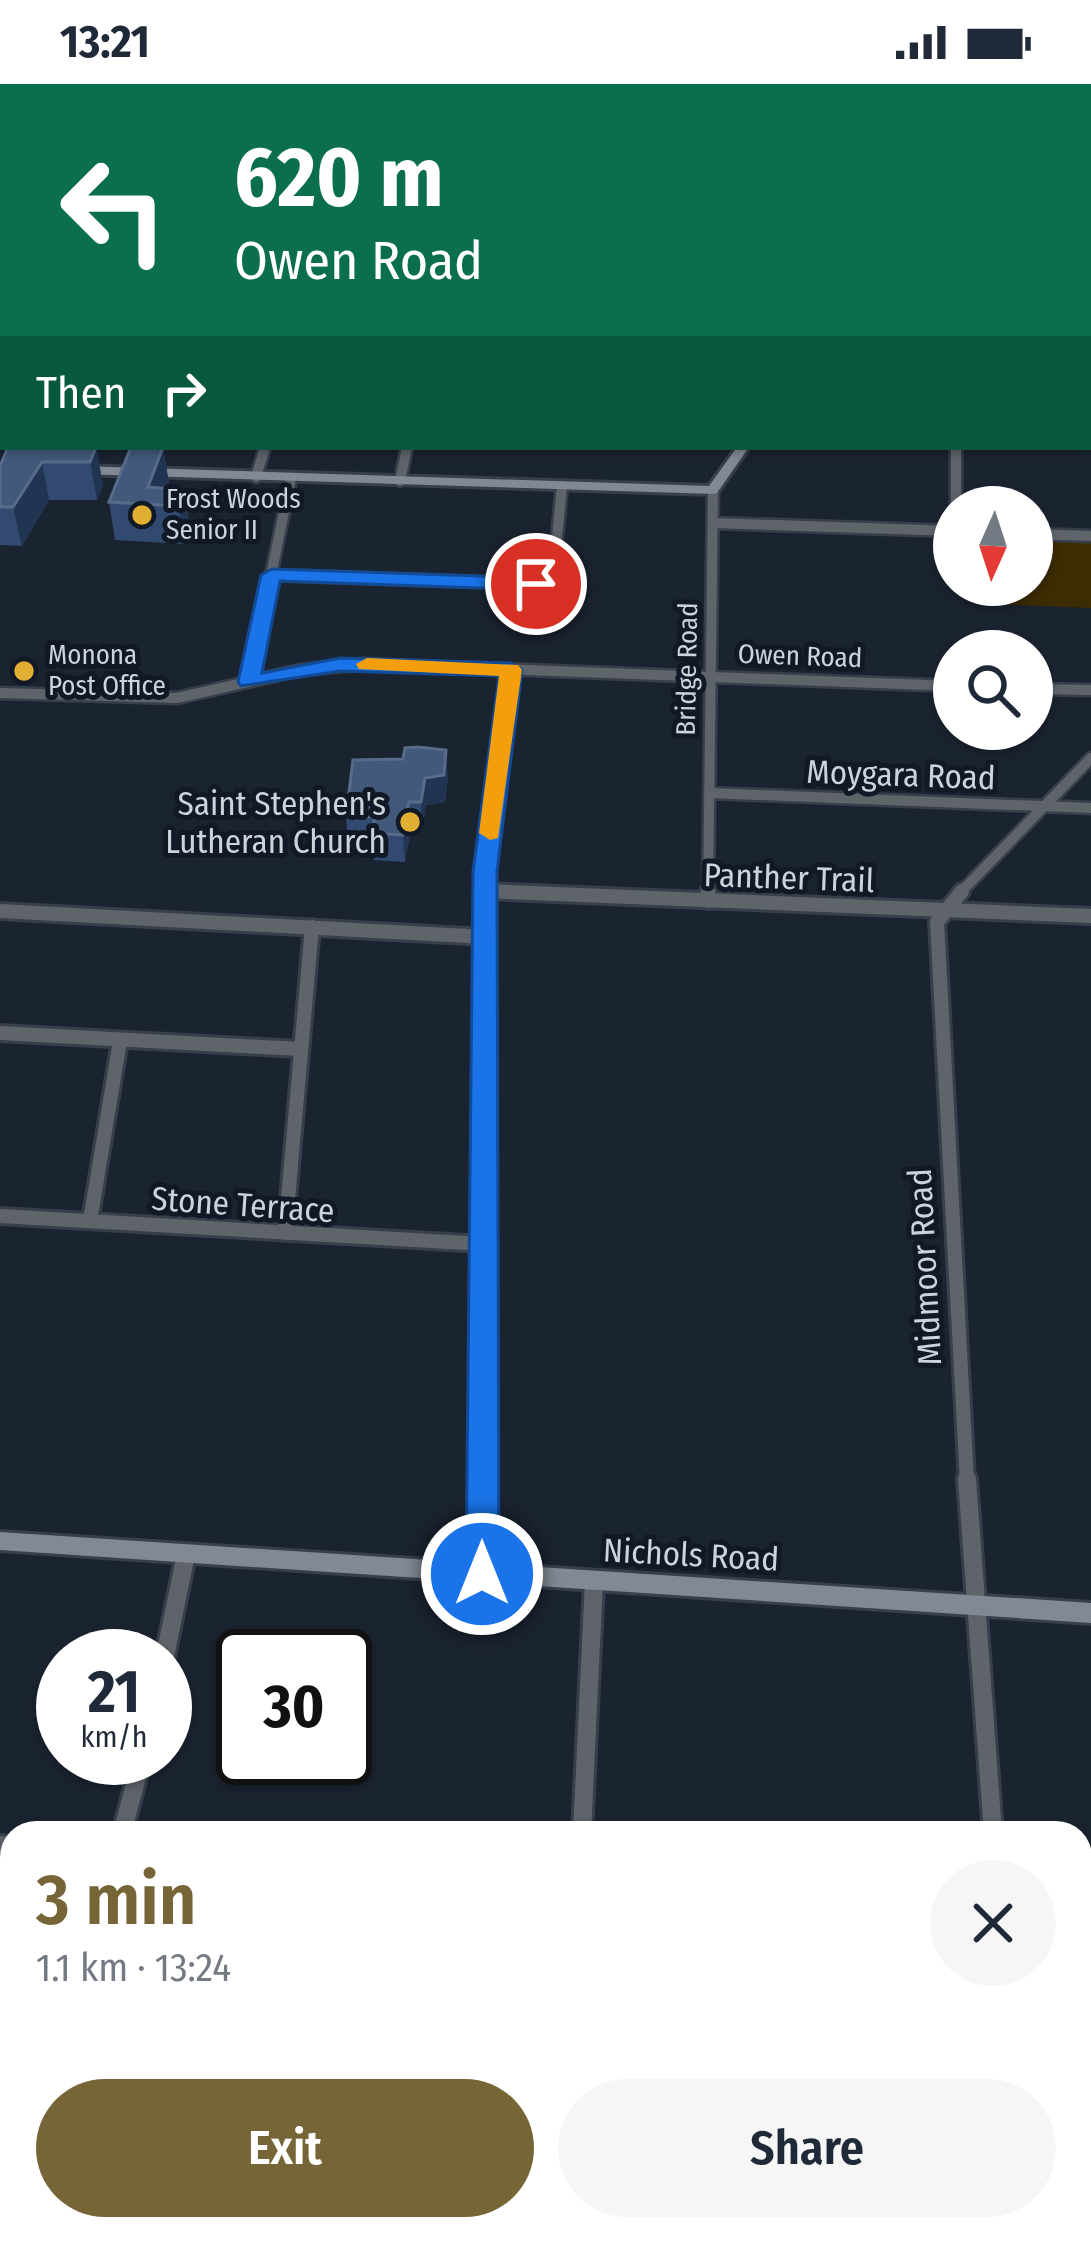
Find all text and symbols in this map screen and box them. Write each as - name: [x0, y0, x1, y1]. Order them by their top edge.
- text: 13:21: [60, 15, 150, 69]
- text: 620 m: [234, 127, 444, 228]
- icon: left: [36, 132, 192, 288]
- text: Owen Road: [234, 229, 483, 293]
- icon: right: [151, 360, 217, 426]
- text: Then: [36, 366, 127, 420]
- place label: Frost Woods Senior II: [166, 483, 301, 546]
- north arrow: [933, 486, 1053, 606]
- map controls: [933, 486, 1053, 750]
- marker: Frost Woods Senior II: [129, 502, 155, 528]
- pin: [485, 533, 587, 635]
- icon: arrive: [503, 551, 569, 617]
- street label: Bridge Road: [670, 602, 704, 736]
- button: search: [933, 630, 1053, 750]
- street label: Owen Road: [737, 638, 863, 674]
- place label: Monona Post Office: [48, 639, 166, 702]
- marker: Monona Post Office: [11, 658, 37, 684]
- street label: Moygara Road: [806, 752, 996, 798]
- place label: Saint Stephen's Lutheran Church: [165, 784, 386, 862]
- marker: Saint Stephen's Lutheran Church: [397, 809, 423, 835]
- street label: Panther Trail: [703, 855, 875, 901]
- street label: Midmoor Road: [900, 1167, 950, 1366]
- street label: Stone Terrace: [150, 1179, 336, 1231]
- position arrow: [419, 1511, 545, 1637]
- street label: Nichols Road: [602, 1530, 780, 1580]
- speed limit sign: 30: [216, 1629, 372, 1785]
- text: 21: [88, 1656, 140, 1728]
- text: km/h: [81, 1719, 147, 1755]
- text: 3 min: [36, 1857, 197, 1943]
- button: close: [930, 1860, 1056, 1986]
- text: 1.1 km · 13:24: [36, 1945, 231, 1991]
- button: Exit: [36, 2079, 534, 2217]
- button: Share: [558, 2079, 1056, 2217]

